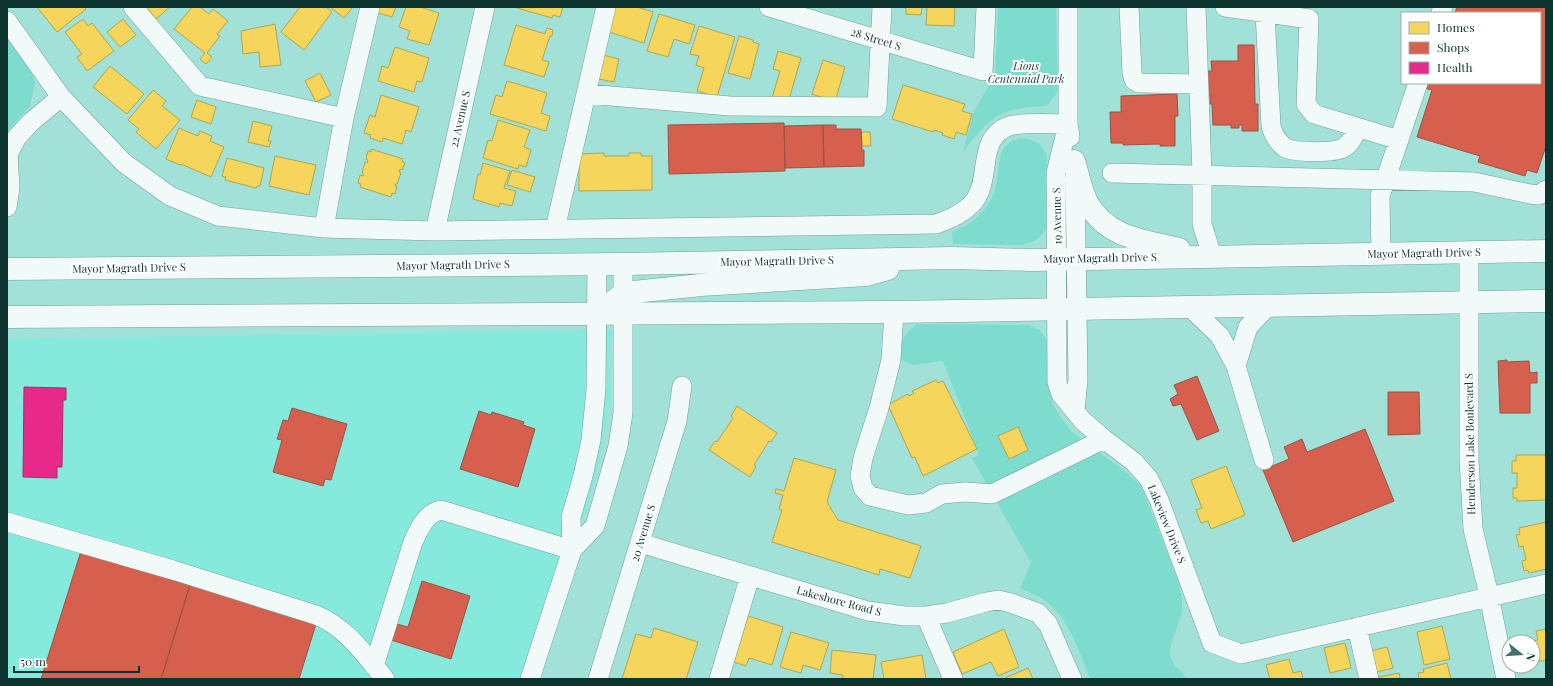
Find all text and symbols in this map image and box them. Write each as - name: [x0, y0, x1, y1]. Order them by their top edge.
- legend: [1401, 12, 1541, 84]
- text: Homes: [1437, 19, 1475, 35]
- street label: 28 Street S: [849, 24, 903, 53]
- text: Shops: [1437, 39, 1469, 55]
- park label: Lions Centennial Park: [988, 58, 1065, 86]
- text: Health: [1437, 59, 1473, 75]
- street label: 22 Avenue S: [446, 89, 473, 149]
- street label: 19 Avenue S: [1049, 187, 1064, 245]
- street label: Mayor Magrath Drive S: [1367, 244, 1481, 261]
- street label: Mayor Magrath Drive S: [1043, 249, 1157, 266]
- street label: Mayor Magrath Drive S: [720, 252, 834, 269]
- street label: Mayor Magrath Drive S: [396, 256, 510, 273]
- street label: Mayor Magrath Drive S: [72, 259, 186, 276]
- street label: Henderson Lake Boulevard S: [1461, 373, 1478, 515]
- street label: Lakeview Drive S: [1145, 482, 1190, 566]
- street label: 20 Avenue S: [627, 502, 658, 563]
- street label: Lakeshore Road S: [795, 582, 883, 619]
- north arrow: [1501, 634, 1541, 674]
- scale bar: [14, 648, 139, 674]
- text: N: [1523, 651, 1539, 663]
- text: 50 m: [20, 653, 46, 669]

